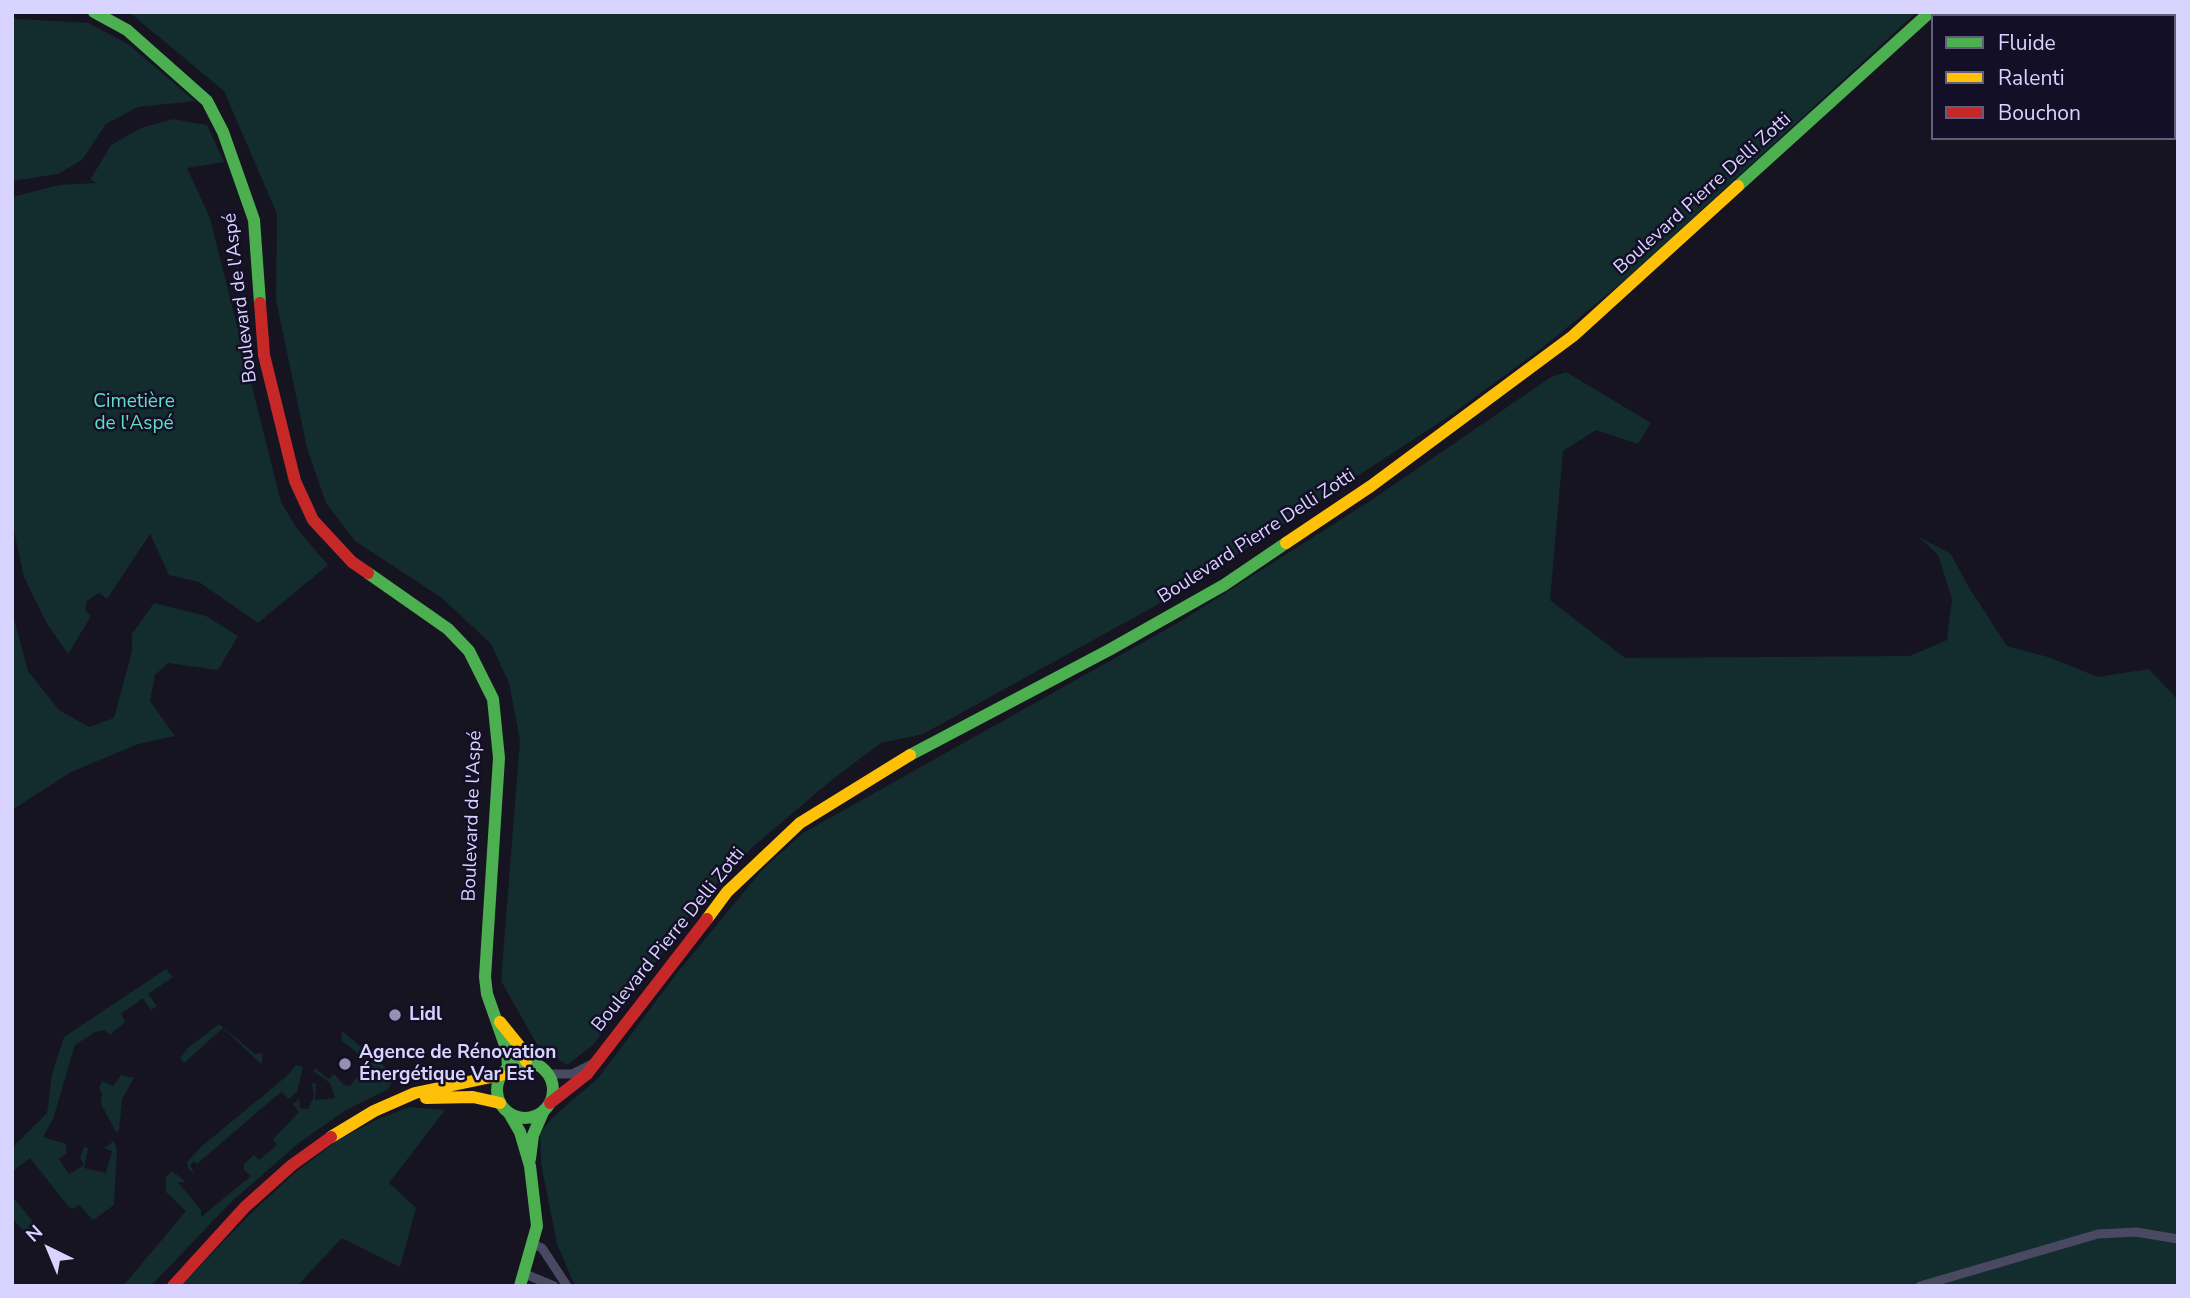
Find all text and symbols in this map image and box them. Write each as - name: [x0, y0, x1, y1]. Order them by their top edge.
- legend: [1931, 14, 2176, 140]
- text: Fluide: [1998, 29, 2056, 57]
- text: Ralenti: [1998, 64, 2065, 92]
- text: Bouchon: [1998, 99, 2081, 127]
- street label: Boulevard Pierre Delli Zotti: [1610, 108, 1796, 280]
- street label: Boulevard de l'Aspé: [219, 212, 263, 384]
- park label: Cimetière de l'Aspé: [93, 391, 175, 435]
- street label: Boulevard Pierre Delli Zotti: [1154, 465, 1360, 609]
- street label: Boulevard de l'Aspé: [459, 730, 487, 902]
- street label: Boulevard Pierre Delli Zotti: [588, 843, 750, 1037]
- place label: Lidl: [409, 1004, 442, 1026]
- marker: Lidl: [387, 1007, 403, 1023]
- place label: Agence de Rénovation Énergétique Var Est: [359, 1042, 556, 1086]
- marker: Agence de Rénovation Énergétique Var Est: [337, 1056, 353, 1072]
- north arrow: [14, 1214, 84, 1284]
- text: N: [21, 1219, 49, 1248]

